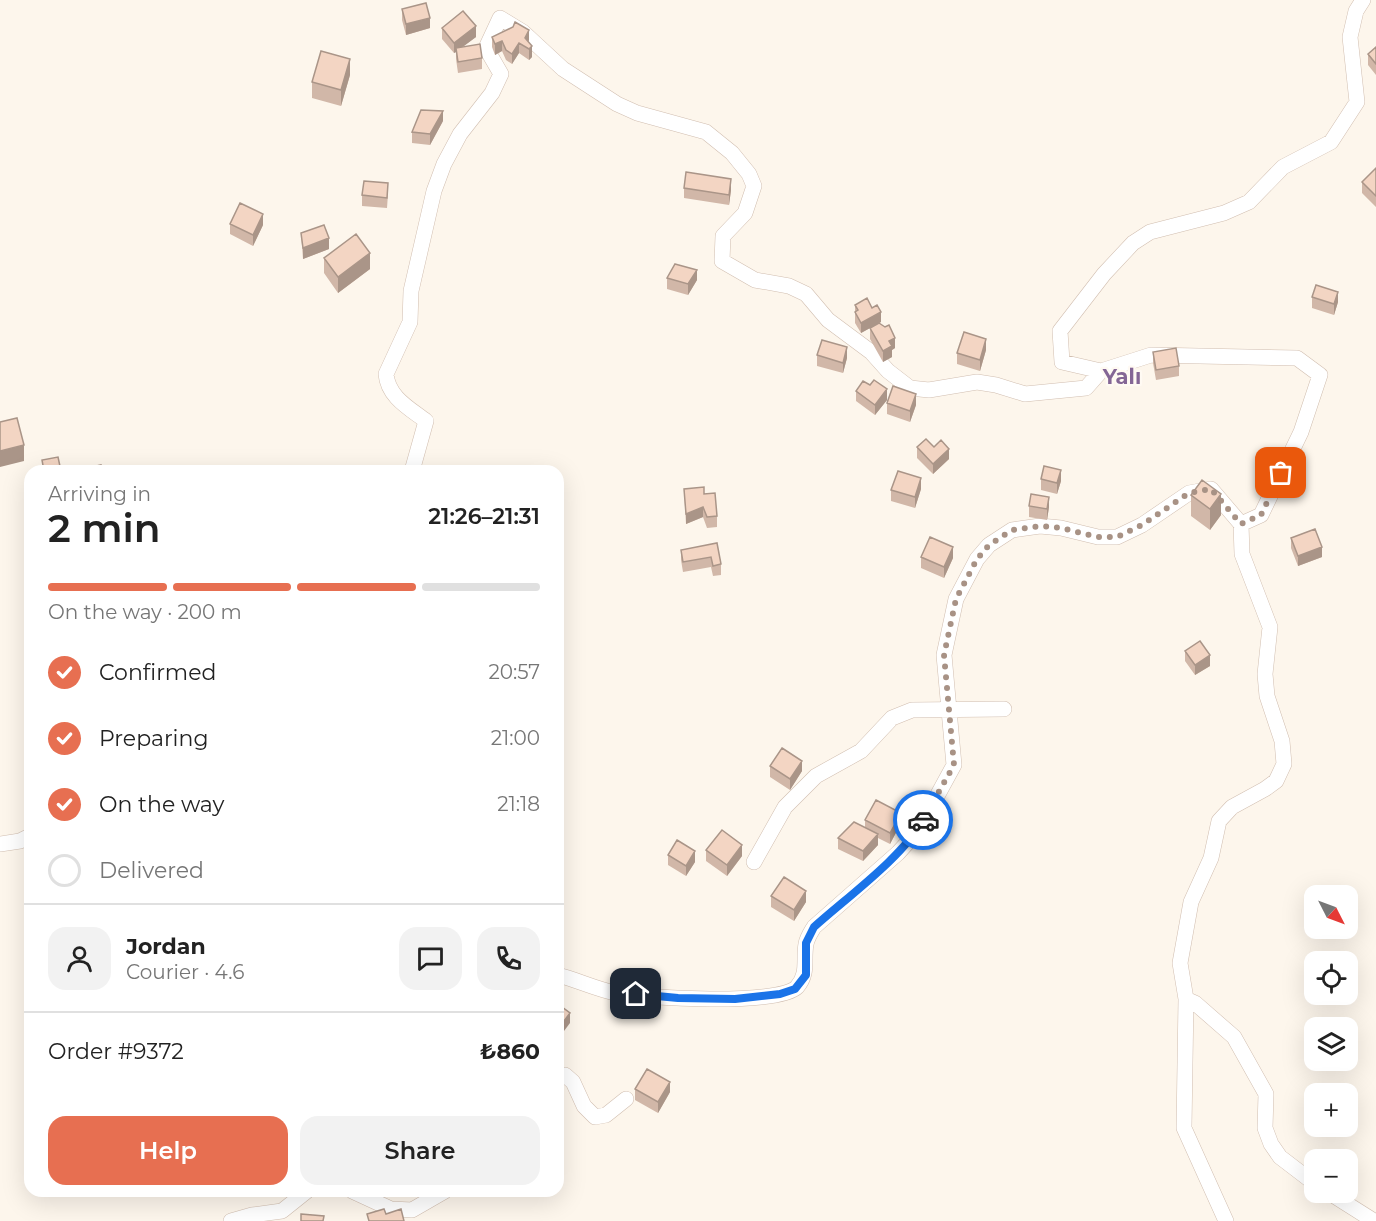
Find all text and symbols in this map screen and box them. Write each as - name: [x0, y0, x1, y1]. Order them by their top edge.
- district label: Yalı: [1102, 364, 1141, 389]
- pin: [1255, 447, 1306, 498]
- icon: bag: [1264, 456, 1297, 489]
- text: Arriving in: [48, 482, 151, 506]
- text: 21:26–21:31: [428, 503, 540, 530]
- text: 2 min: [48, 504, 161, 552]
- text: On the way · 200 m: [48, 600, 242, 624]
- icon: check: [48, 656, 81, 689]
- text: Confirmed: [99, 659, 216, 686]
- text: 20:57: [488, 660, 540, 684]
- icon: check: [48, 722, 81, 755]
- text: Preparing: [99, 725, 208, 752]
- text: 21:00: [491, 726, 540, 750]
- icon: check: [48, 788, 81, 821]
- courier: [893, 790, 953, 850]
- text: On the way: [99, 791, 224, 818]
- text: 21:18: [497, 792, 540, 816]
- icon: car: [907, 804, 940, 837]
- text: Delivered: [99, 857, 204, 884]
- north arrow: [1304, 885, 1358, 939]
- map controls: [1304, 885, 1358, 1203]
- button: person: [48, 927, 111, 990]
- button: chat: [399, 927, 462, 990]
- button: phone: [477, 927, 540, 990]
- text: Jordan: [126, 933, 206, 960]
- button: locate: [1304, 951, 1358, 1005]
- text: Courier · 4.6: [126, 960, 244, 984]
- pin: [610, 968, 661, 1019]
- icon: home: [619, 977, 652, 1010]
- button: layers: [1304, 1017, 1358, 1071]
- text: Order #9372: [48, 1038, 184, 1065]
- text: ₺860: [480, 1038, 540, 1065]
- button: +: [1304, 1083, 1358, 1137]
- button: Help: [48, 1116, 288, 1185]
- button: Share: [300, 1116, 540, 1185]
- button: −: [1304, 1149, 1358, 1203]

